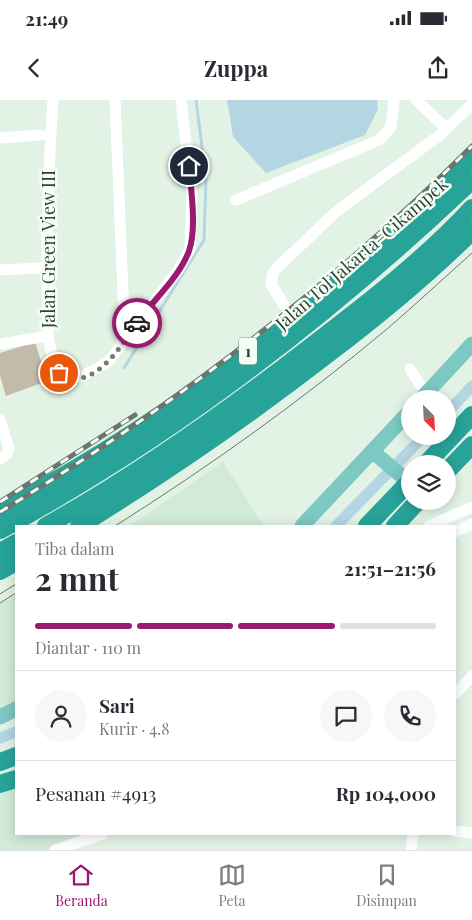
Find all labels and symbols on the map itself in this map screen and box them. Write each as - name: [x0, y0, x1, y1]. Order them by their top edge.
- pin: [168, 145, 210, 187]
- street label: Jalan Green View III: [36, 170, 60, 329]
- street label: Jalan Tol Jakarta–Cikampek: [269, 172, 453, 336]
- courier: [112, 298, 162, 348]
- road number: 1: [239, 338, 257, 364]
- pin: [38, 352, 80, 394]
- north arrow: [401, 390, 456, 445]

